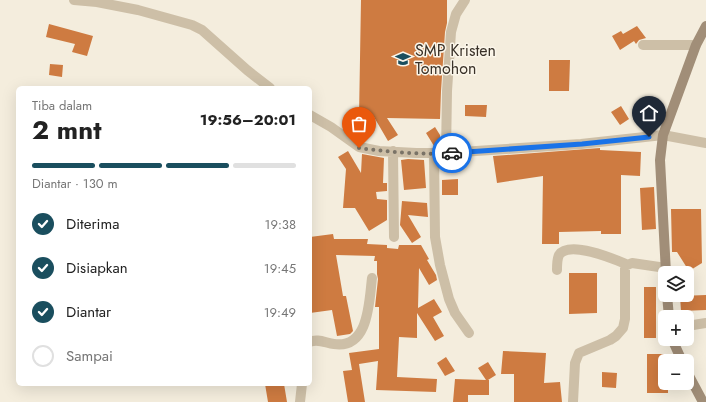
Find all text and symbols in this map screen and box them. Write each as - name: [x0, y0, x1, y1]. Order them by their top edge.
- place label: SMP Kristen Tomohon: [415, 39, 496, 80]
- school or university icon: SMP Kristen Tomohon: [394, 50, 412, 68]
- text: Tiba dalam: [32, 96, 92, 115]
- pin: [632, 96, 666, 137]
- icon: home: [638, 102, 660, 124]
- pin: [342, 107, 376, 148]
- text: 19:56–20:01: [200, 109, 296, 131]
- text: 2 mnt: [32, 111, 101, 149]
- icon: bag: [348, 113, 370, 135]
- courier: [432, 133, 472, 173]
- icon: car: [441, 142, 463, 164]
- text: Diantar · 130 m: [32, 174, 118, 193]
- icon: check: [32, 213, 54, 235]
- text: Diterima: [66, 213, 119, 235]
- text: 19:38: [265, 215, 296, 234]
- icon: check: [32, 257, 54, 279]
- text: Disiapkan: [66, 257, 128, 279]
- text: 19:45: [264, 259, 296, 278]
- map controls: [658, 266, 694, 390]
- button: layers: [658, 266, 694, 302]
- icon: check: [32, 301, 54, 323]
- text: Diantar: [66, 301, 111, 323]
- text: 19:49: [264, 303, 296, 322]
- button: +: [658, 310, 694, 346]
- text: Sampai: [66, 345, 113, 367]
- button: −: [658, 354, 694, 390]

